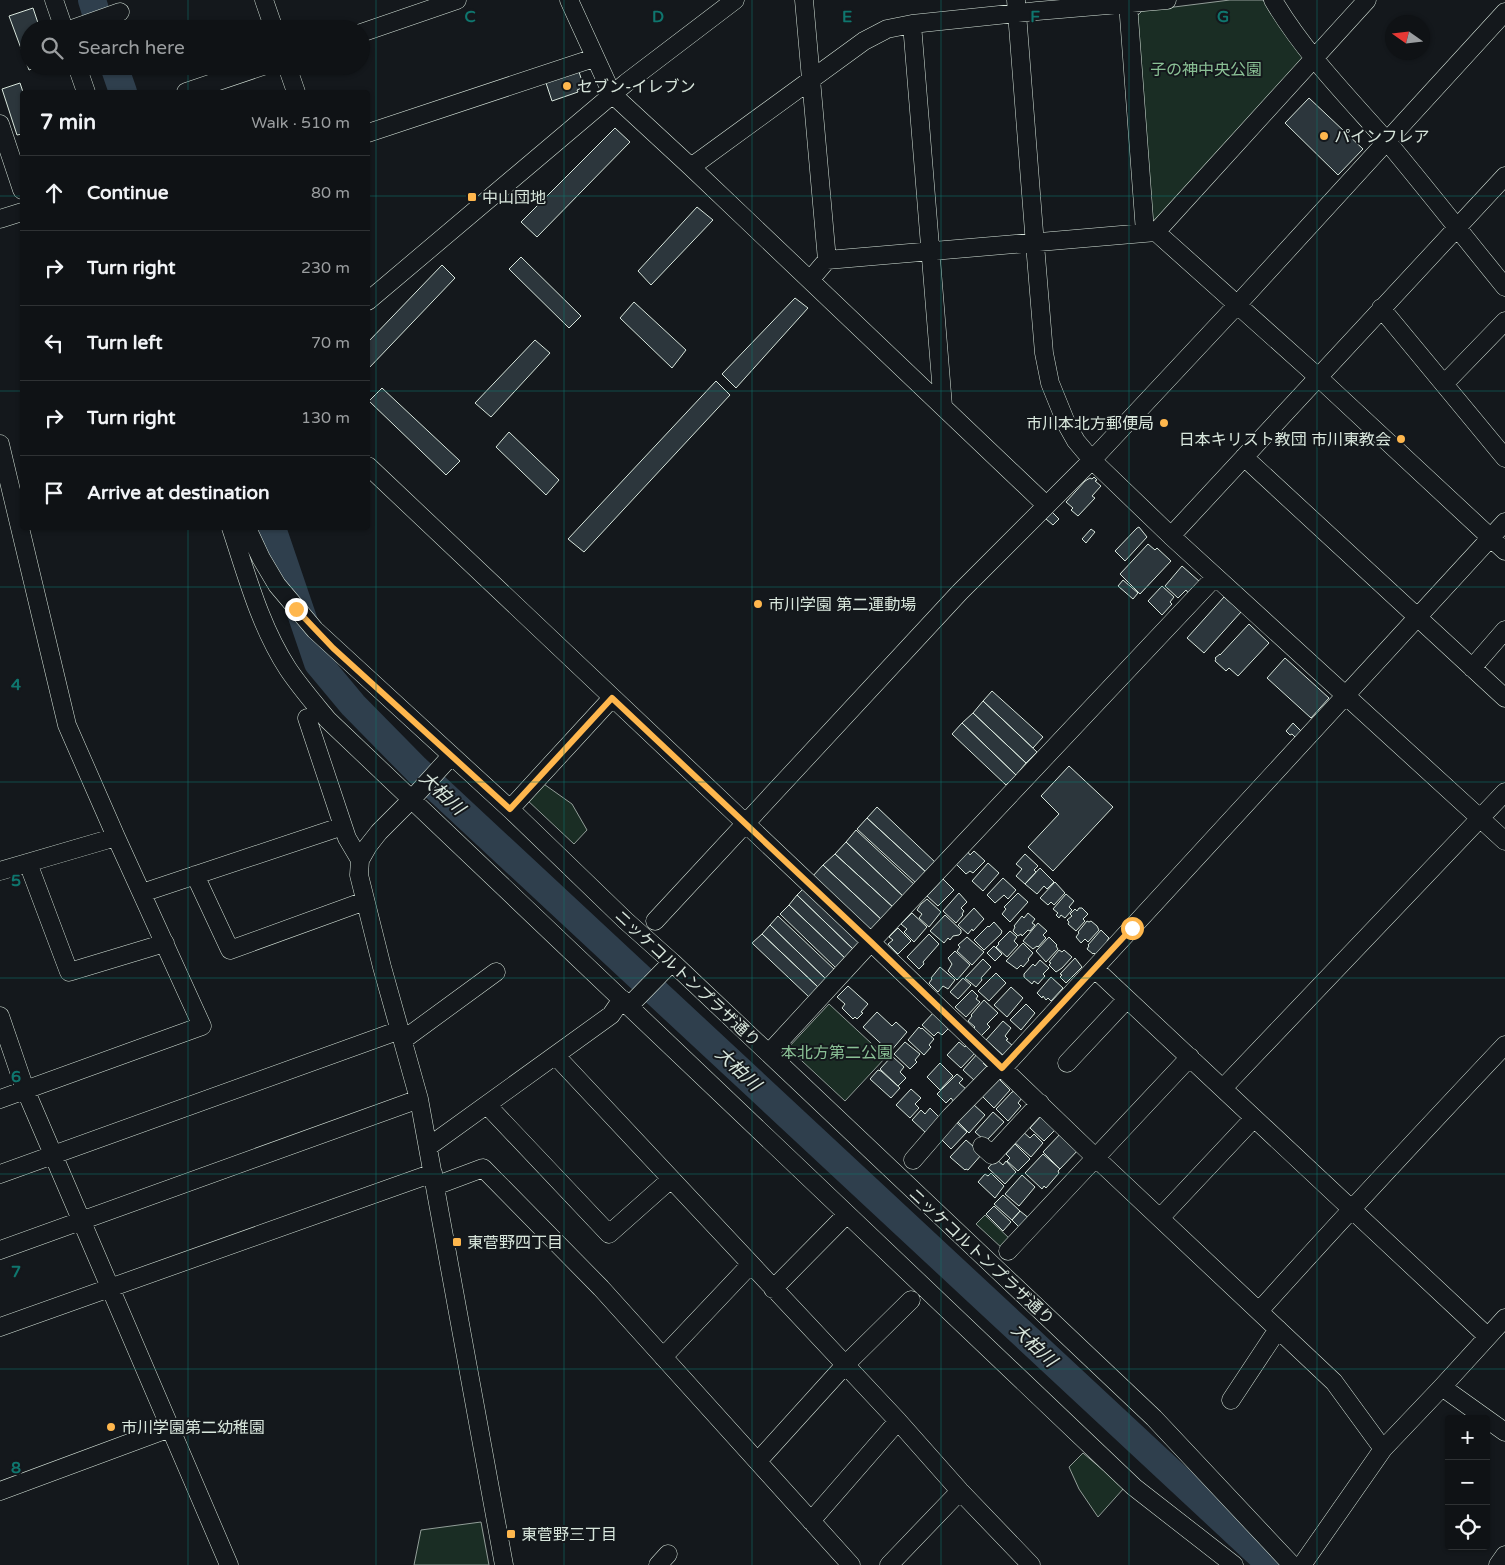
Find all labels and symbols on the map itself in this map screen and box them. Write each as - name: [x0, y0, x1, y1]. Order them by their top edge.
- text: C: [464, 7, 476, 27]
- text: D: [652, 7, 664, 27]
- text: E: [842, 7, 852, 27]
- text: F: [1030, 7, 1040, 27]
- text: G: [1217, 7, 1229, 27]
- north arrow: [1385, 15, 1430, 60]
- park label: 子の神中央公園: [1150, 60, 1262, 80]
- place label: セブン-イレブン: [577, 77, 696, 97]
- marker: セブン-イレブン: [561, 80, 573, 92]
- place label: パインフレア: [1334, 127, 1430, 147]
- marker: パインフレア: [1318, 130, 1330, 142]
- place label: 中山団地: [482, 188, 546, 208]
- marker: 中山団地: [466, 191, 478, 203]
- place label: 市川本北方郵便局: [1026, 414, 1154, 434]
- marker: 市川本北方郵便局: [1158, 417, 1170, 429]
- place label: 日本キリスト教団 市川東教会: [1179, 430, 1391, 450]
- marker: 日本キリスト教団 市川東教会: [1395, 433, 1407, 445]
- place label: 市川学園 第二運動場: [768, 595, 916, 615]
- route end: [285, 598, 308, 621]
- marker: 市川学園 第二運動場: [752, 598, 764, 610]
- text: 4: [11, 675, 21, 695]
- water label: 大柏川: [415, 767, 471, 821]
- text: 5: [11, 871, 21, 891]
- street label: ニッケコルトンプラザ通り: [610, 906, 764, 1051]
- route start: [1121, 917, 1144, 940]
- water label: 大柏川: [711, 1043, 767, 1097]
- park label: 本北方第二公園: [781, 1043, 893, 1063]
- text: 6: [11, 1067, 21, 1087]
- street label: ニッケコルトンプラザ通り: [904, 1184, 1058, 1329]
- place label: 東菅野四丁目: [467, 1233, 563, 1253]
- marker: 東菅野四丁目: [451, 1236, 463, 1248]
- text: 7: [11, 1262, 21, 1282]
- water label: 大柏川: [1007, 1319, 1063, 1373]
- place label: 市川学園第二幼稚園: [121, 1418, 265, 1438]
- marker: 市川学園第二幼稚園: [105, 1421, 117, 1433]
- text: 8: [11, 1458, 21, 1478]
- place label: 東菅野三丁目: [521, 1525, 617, 1545]
- marker: 東菅野三丁目: [505, 1528, 517, 1540]

